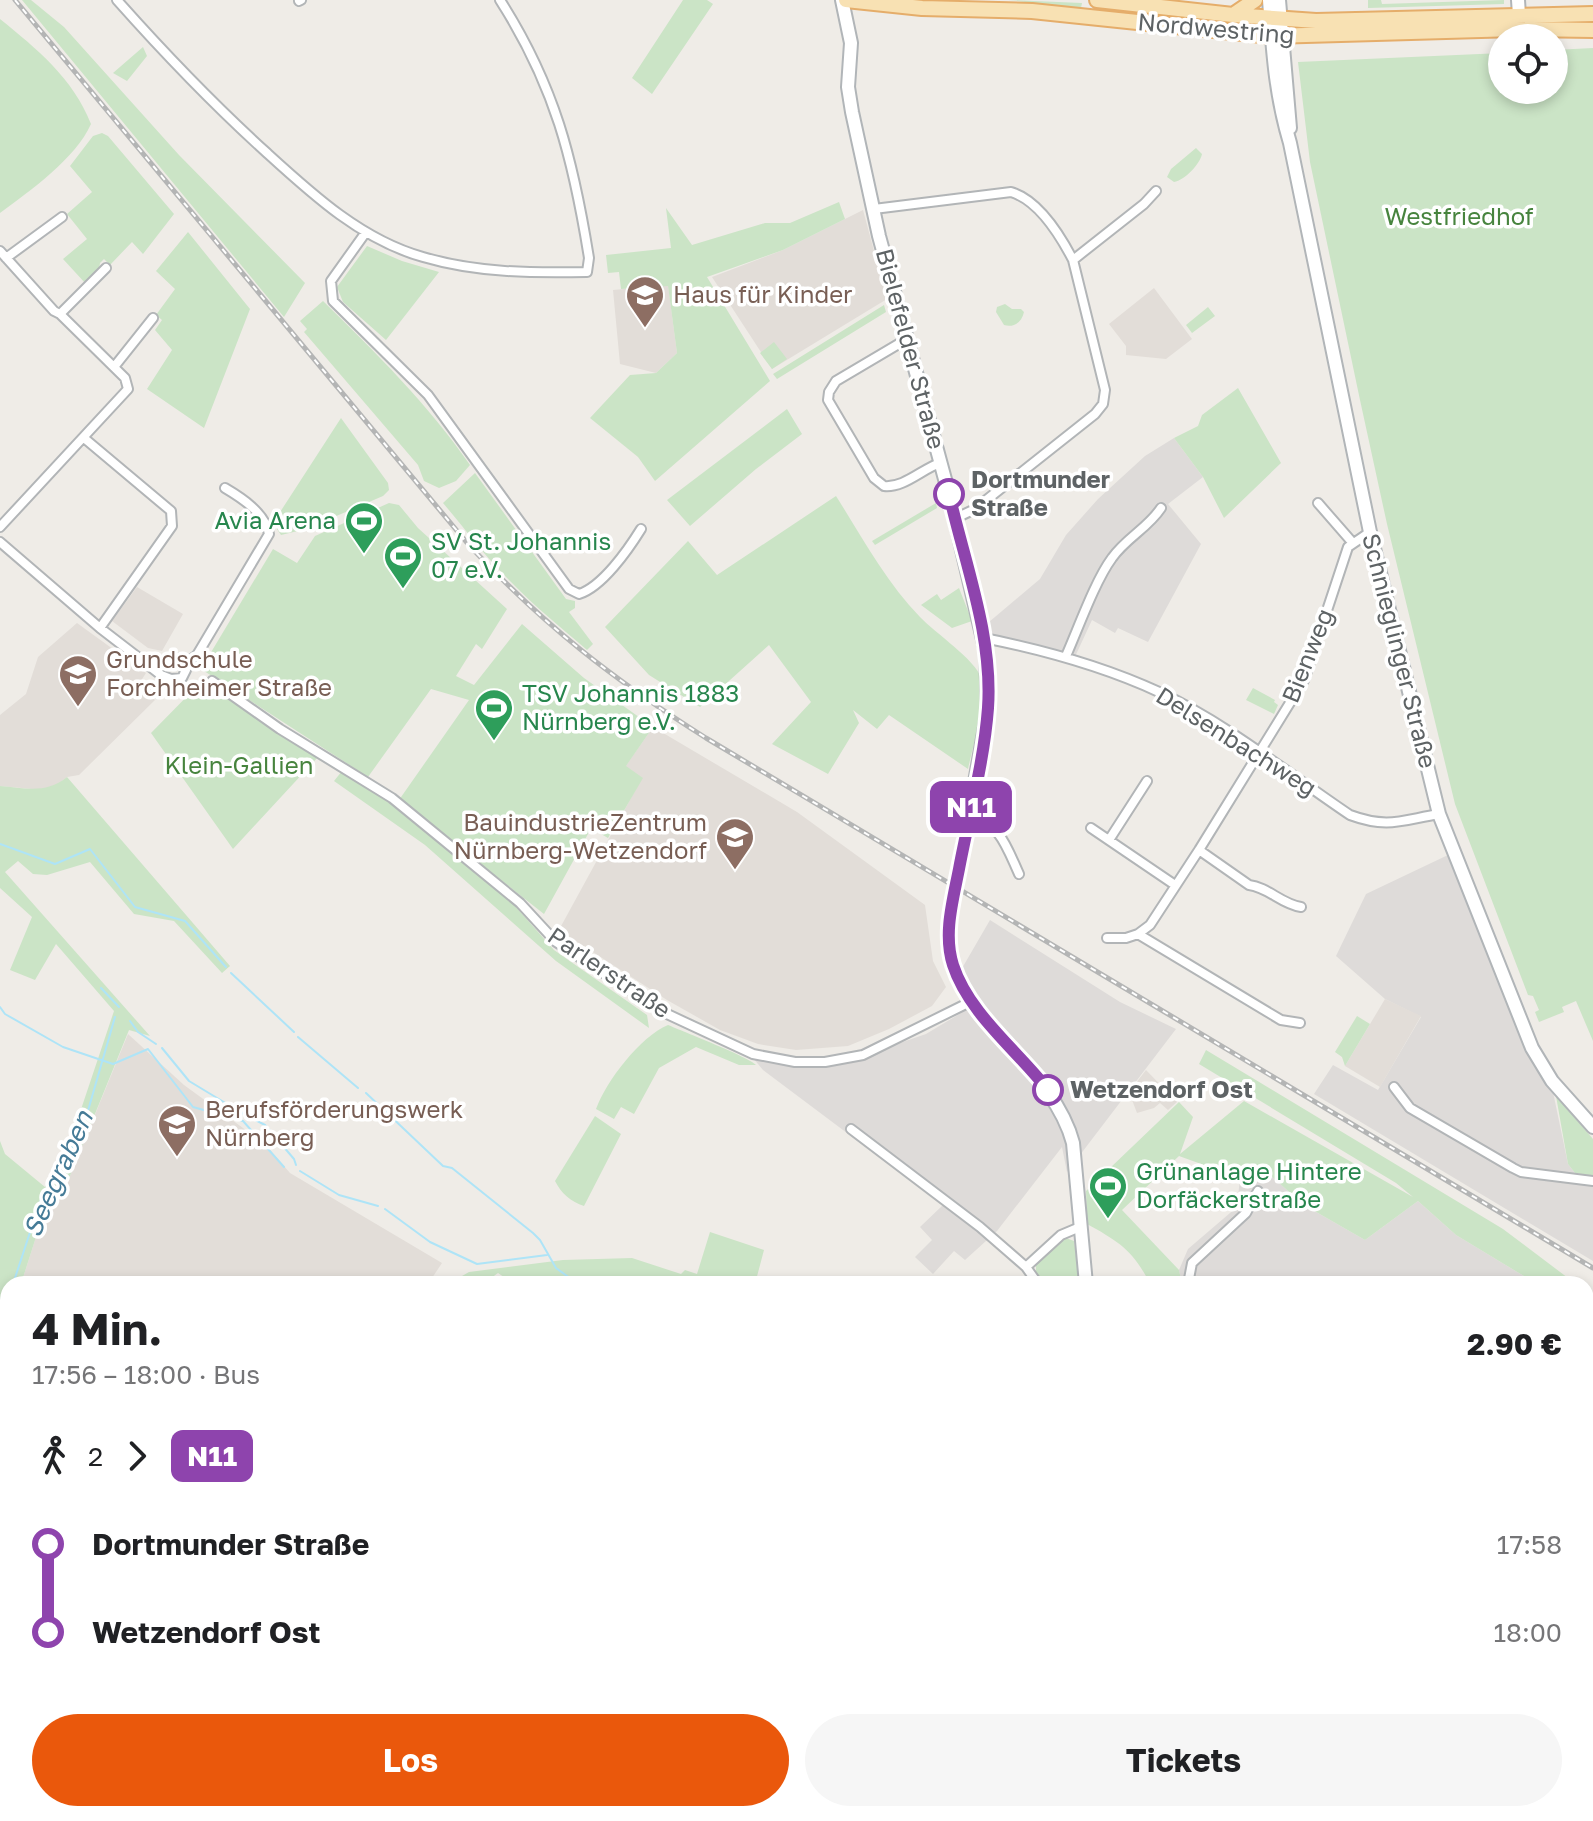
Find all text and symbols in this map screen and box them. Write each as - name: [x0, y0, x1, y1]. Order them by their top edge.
- street label: Nordwestring: [1137, 6, 1296, 49]
- map controls: [1488, 24, 1568, 104]
- button: locate: [1488, 24, 1568, 104]
- park label: Westfriedhof: [1384, 201, 1534, 230]
- street label: Bielefelder Straße: [871, 245, 952, 452]
- school or university icon: Haus für Kinder: [624, 274, 666, 329]
- place label: Haus für Kinder: [673, 279, 852, 308]
- place label: Dortmunder Straße: [971, 464, 1110, 521]
- marker: Dortmunder Straße: [934, 479, 964, 509]
- sports icon: Avia Arena: [343, 500, 385, 555]
- place label: Avia Arena: [214, 505, 336, 534]
- place label: SV St. Johannis 07 e.V.: [431, 526, 611, 583]
- street label: Schnieglinger Straße: [1357, 530, 1444, 771]
- sports icon: SV St. Johannis 07 e.V.: [382, 535, 424, 590]
- street label: Bienweg: [1275, 604, 1339, 707]
- place label: Grundschule Forchheimer Straße: [106, 644, 332, 701]
- school or university icon: Grundschule Forchheimer Straße: [57, 653, 99, 708]
- place label: TSV Johannis 1883 Nürnberg e.V.: [522, 678, 739, 735]
- street label: Delsenbachweg: [1151, 680, 1322, 802]
- sports icon: TSV Johannis 1883 Nürnberg e.V.: [473, 687, 515, 742]
- park label: Klein-Gallien: [165, 750, 313, 779]
- line badge: N11: [925, 781, 1017, 833]
- text: N11: [946, 790, 996, 823]
- place label: BauindustrieZentrum Nürnberg-Wetzendorf: [454, 807, 707, 864]
- school or university icon: BauindustrieZentrum Nürnberg-Wetzendorf: [714, 816, 756, 871]
- street label: Parlerstraße: [543, 920, 677, 1023]
- place label: Wetzendorf Ost: [1070, 1074, 1253, 1103]
- marker: Wetzendorf Ost: [1033, 1075, 1063, 1105]
- place label: Berufsförderungswerk Nürnberg: [205, 1094, 463, 1151]
- school or university icon: Berufsförderungswerk Nürnberg: [156, 1103, 198, 1158]
- water label: Seegraben: [16, 1105, 99, 1242]
- place label: Grünanlage Hintere Dorfäckerstraße: [1136, 1156, 1362, 1213]
- sports icon: Grünanlage Hintere Dorfäckerstraße: [1087, 1165, 1129, 1220]
- text: 4 Min.: [32, 1302, 162, 1355]
- text: 2.90 €: [1467, 1326, 1562, 1362]
- text: 17:56 – 18:00 · Bus: [32, 1359, 260, 1390]
- icon: walk: [32, 1434, 76, 1478]
- icon: forward: [115, 1434, 159, 1478]
- text: N11: [187, 1439, 237, 1472]
- text: 2: [88, 1441, 103, 1472]
- text: Dortmunder Straße: [92, 1526, 369, 1562]
- text: 17:58: [1497, 1529, 1562, 1560]
- text: Wetzendorf Ost: [92, 1614, 320, 1650]
- text: 18:00: [1493, 1617, 1562, 1648]
- button: Los: [32, 1714, 789, 1806]
- button: Tickets: [805, 1714, 1562, 1806]

